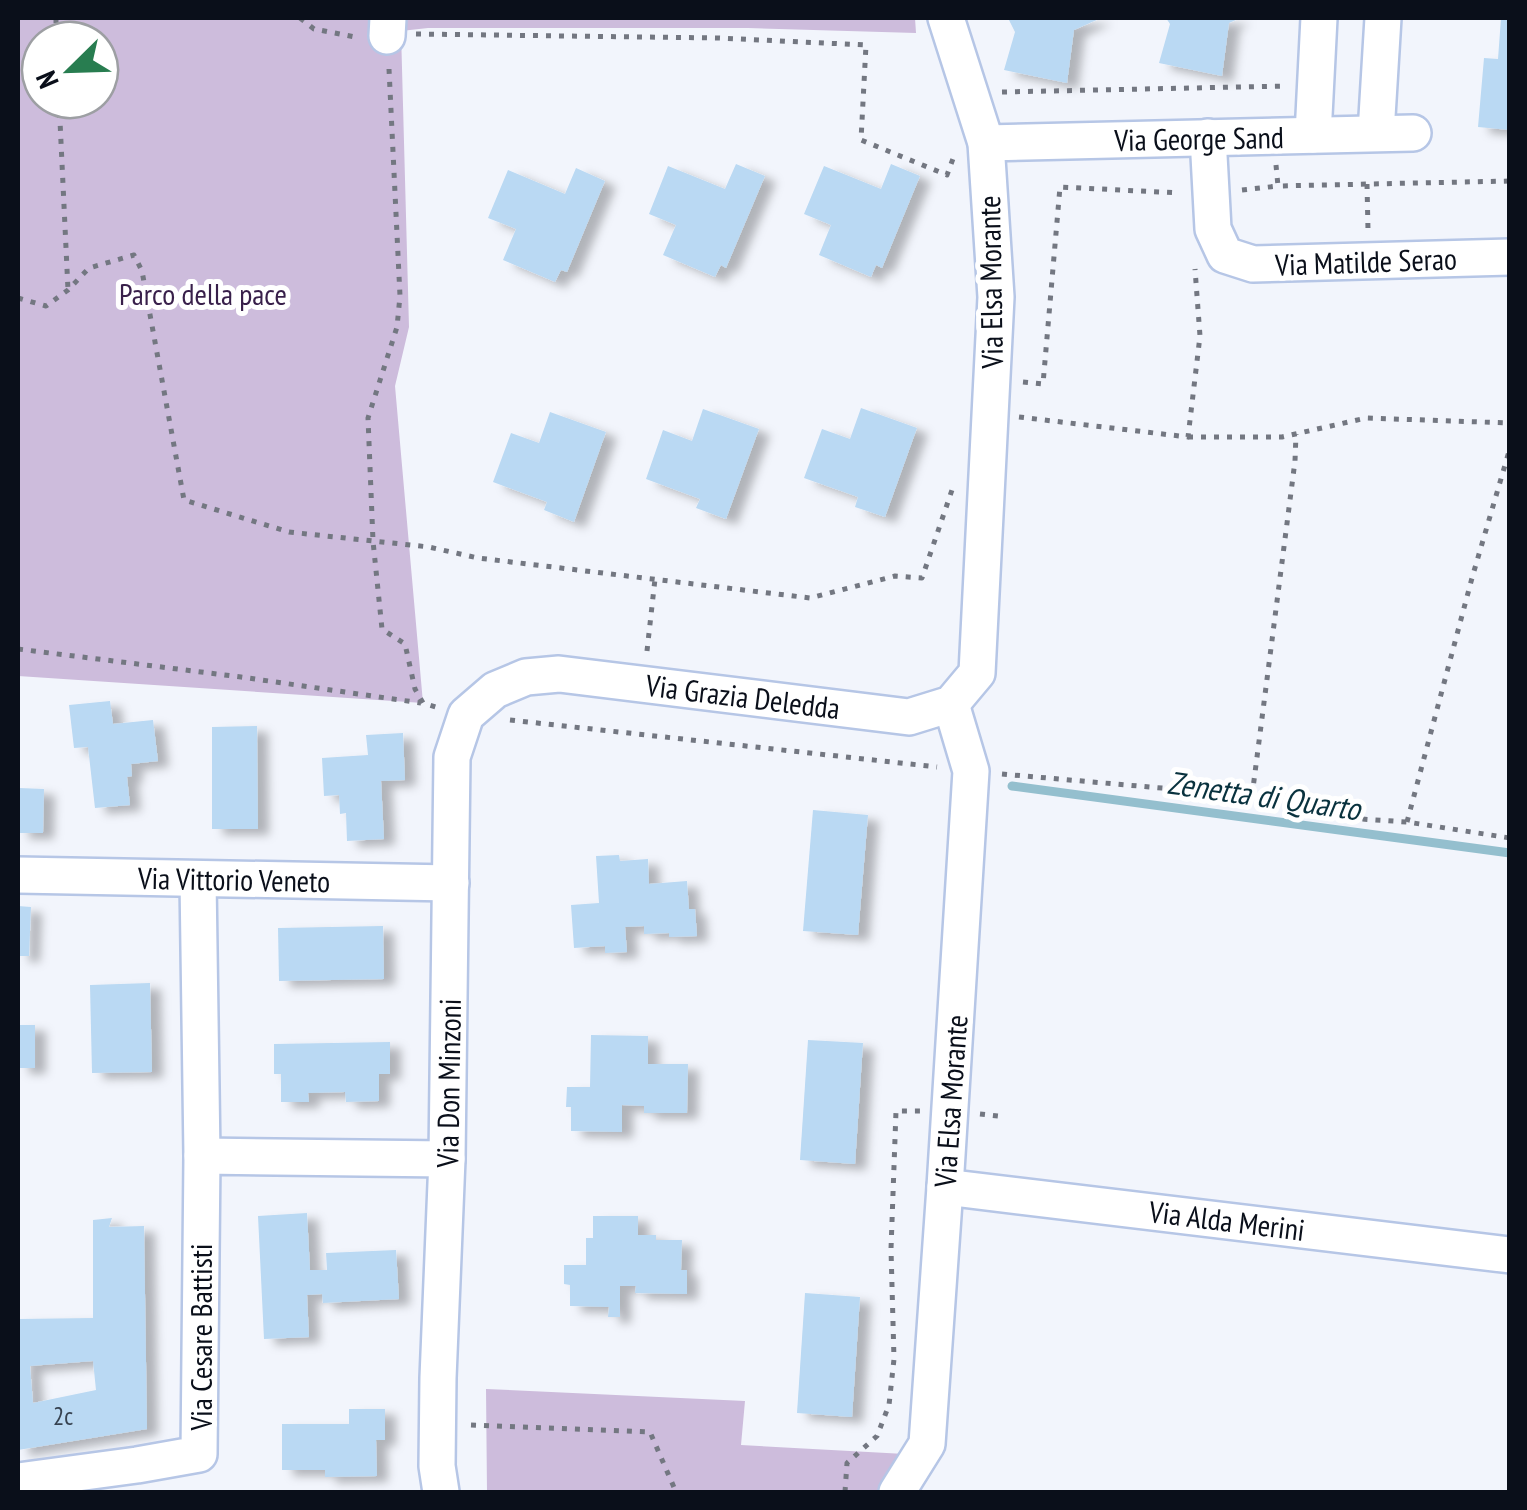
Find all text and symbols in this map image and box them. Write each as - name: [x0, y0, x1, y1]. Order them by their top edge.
- north arrow: [20, 20, 120, 120]
- text: N: [27, 66, 67, 94]
- street label: Via George Sand: [1113, 117, 1284, 159]
- street label: Via Elsa Morante: [969, 195, 1011, 370]
- street label: Via Matilde Serao: [1273, 238, 1458, 284]
- park label: Parco della pace: [119, 274, 287, 313]
- street label: Via Grazia Deledda: [643, 665, 842, 727]
- water label: Zenetta di Quarto: [1165, 761, 1365, 830]
- street label: Via Vittorio Veneto: [137, 858, 330, 900]
- street label: Via Don Minzoni: [427, 998, 469, 1169]
- street label: Via Elsa Morante: [924, 1013, 975, 1190]
- street label: Via Alda Merini: [1146, 1191, 1307, 1249]
- street label: Via Cesare Battisti: [181, 1243, 220, 1432]
- house number: 2c: [53, 1400, 73, 1432]

